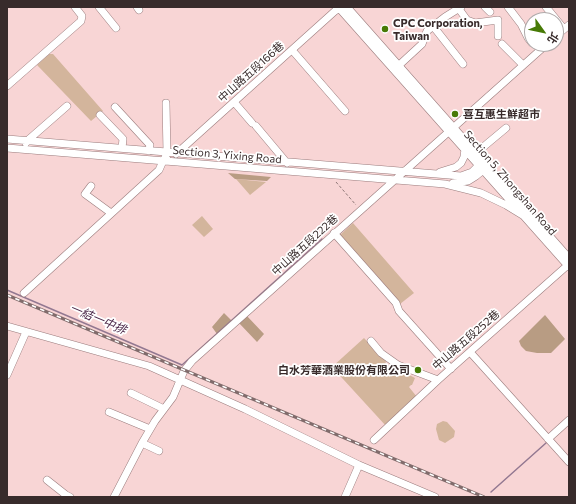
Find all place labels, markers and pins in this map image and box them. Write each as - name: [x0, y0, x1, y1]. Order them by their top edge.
- place label: CPC Corporation, Taiwan: [393, 16, 483, 42]
- marker: CPC Corporation, Taiwan: [380, 24, 390, 34]
- place label: 喜互惠生鮮超市: [463, 107, 540, 121]
- marker: 喜互惠生鮮超市: [450, 109, 460, 119]
- place label: 白水芳華酒業股份有限公司: [278, 363, 410, 377]
- marker: 白水芳華酒業股份有限公司: [413, 365, 423, 375]

